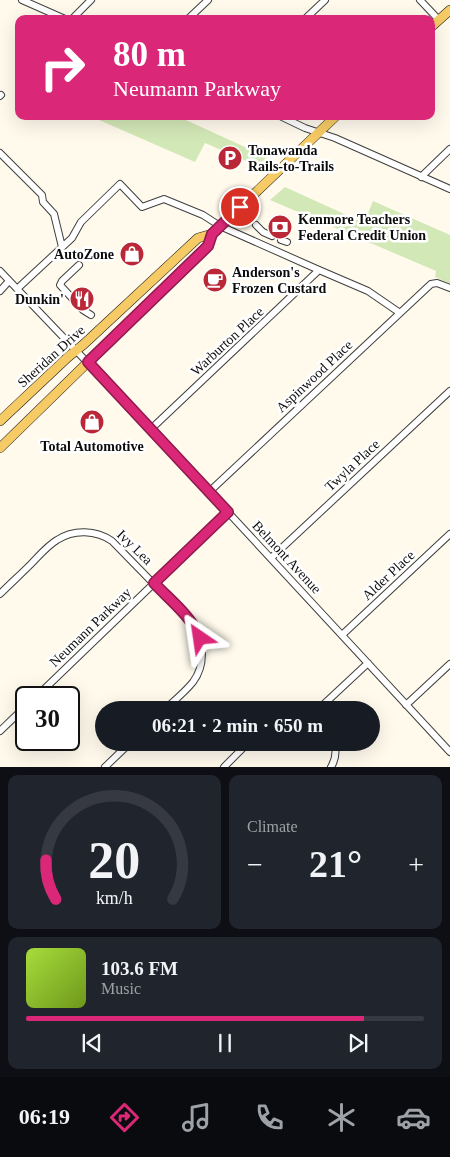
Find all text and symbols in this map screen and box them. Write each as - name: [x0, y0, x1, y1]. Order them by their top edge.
- icon: right: [30, 35, 95, 100]
- text: 80 m: [113, 35, 186, 74]
- text: Neumann Parkway: [113, 76, 281, 101]
- place label: Tonawanda Rails-to-Trails: [248, 143, 335, 174]
- parking icon: Tonawanda Rails-to-Trails: [217, 145, 243, 171]
- pin: [219, 186, 261, 228]
- icon: arrive: [226, 193, 254, 221]
- place label: Kenmore Teachers Federal Credit Union: [298, 212, 426, 243]
- bank icon: Kenmore Teachers Federal Credit Union: [267, 214, 293, 240]
- shop icon: AutoZone: [119, 241, 145, 267]
- place label: AutoZone: [54, 247, 114, 262]
- place label: Anderson's Frozen Custard: [232, 265, 326, 296]
- cafe icon: Anderson's Frozen Custard: [202, 267, 228, 293]
- restaurant icon: Dunkin': [69, 286, 95, 312]
- place label: Dunkin': [15, 292, 64, 307]
- street label: Warburton Place: [188, 304, 267, 379]
- street label: Sheridan Drive: [15, 322, 88, 390]
- street label: Aspinwood Place: [273, 337, 355, 415]
- shop icon: Total Automotive: [79, 409, 105, 435]
- street label: Twyla Place: [322, 436, 383, 494]
- place label: Total Automotive: [40, 439, 144, 454]
- street label: Belmont Avenue: [249, 518, 324, 597]
- street label: Ivy Lea: [114, 527, 156, 568]
- street label: Alder Place: [359, 547, 417, 603]
- street label: Neumann Parkway: [47, 585, 134, 670]
- position arrow: [173, 611, 225, 663]
- speed limit sign: 30: [15, 686, 80, 751]
- text: 06:21 · 2 min · 650 m: [152, 715, 323, 736]
- text: Climate: [247, 818, 298, 835]
- text: 20: [89, 832, 141, 889]
- text: 21°: [309, 843, 362, 885]
- text: −: [247, 849, 263, 880]
- text: +: [408, 849, 424, 880]
- text: km/h: [96, 888, 133, 908]
- text: 103.6 FM: [101, 958, 178, 979]
- text: Music: [101, 980, 141, 997]
- icon: previous: [78, 1029, 106, 1057]
- icon: pause: [211, 1029, 239, 1057]
- icon: next: [344, 1029, 372, 1057]
- icon: directions: [107, 1100, 142, 1135]
- icon: music: [179, 1100, 214, 1135]
- icon: phone: [252, 1100, 287, 1135]
- icon: climate: [324, 1100, 359, 1135]
- icon: car: [396, 1100, 431, 1135]
- text: 06:19: [19, 1104, 70, 1129]

